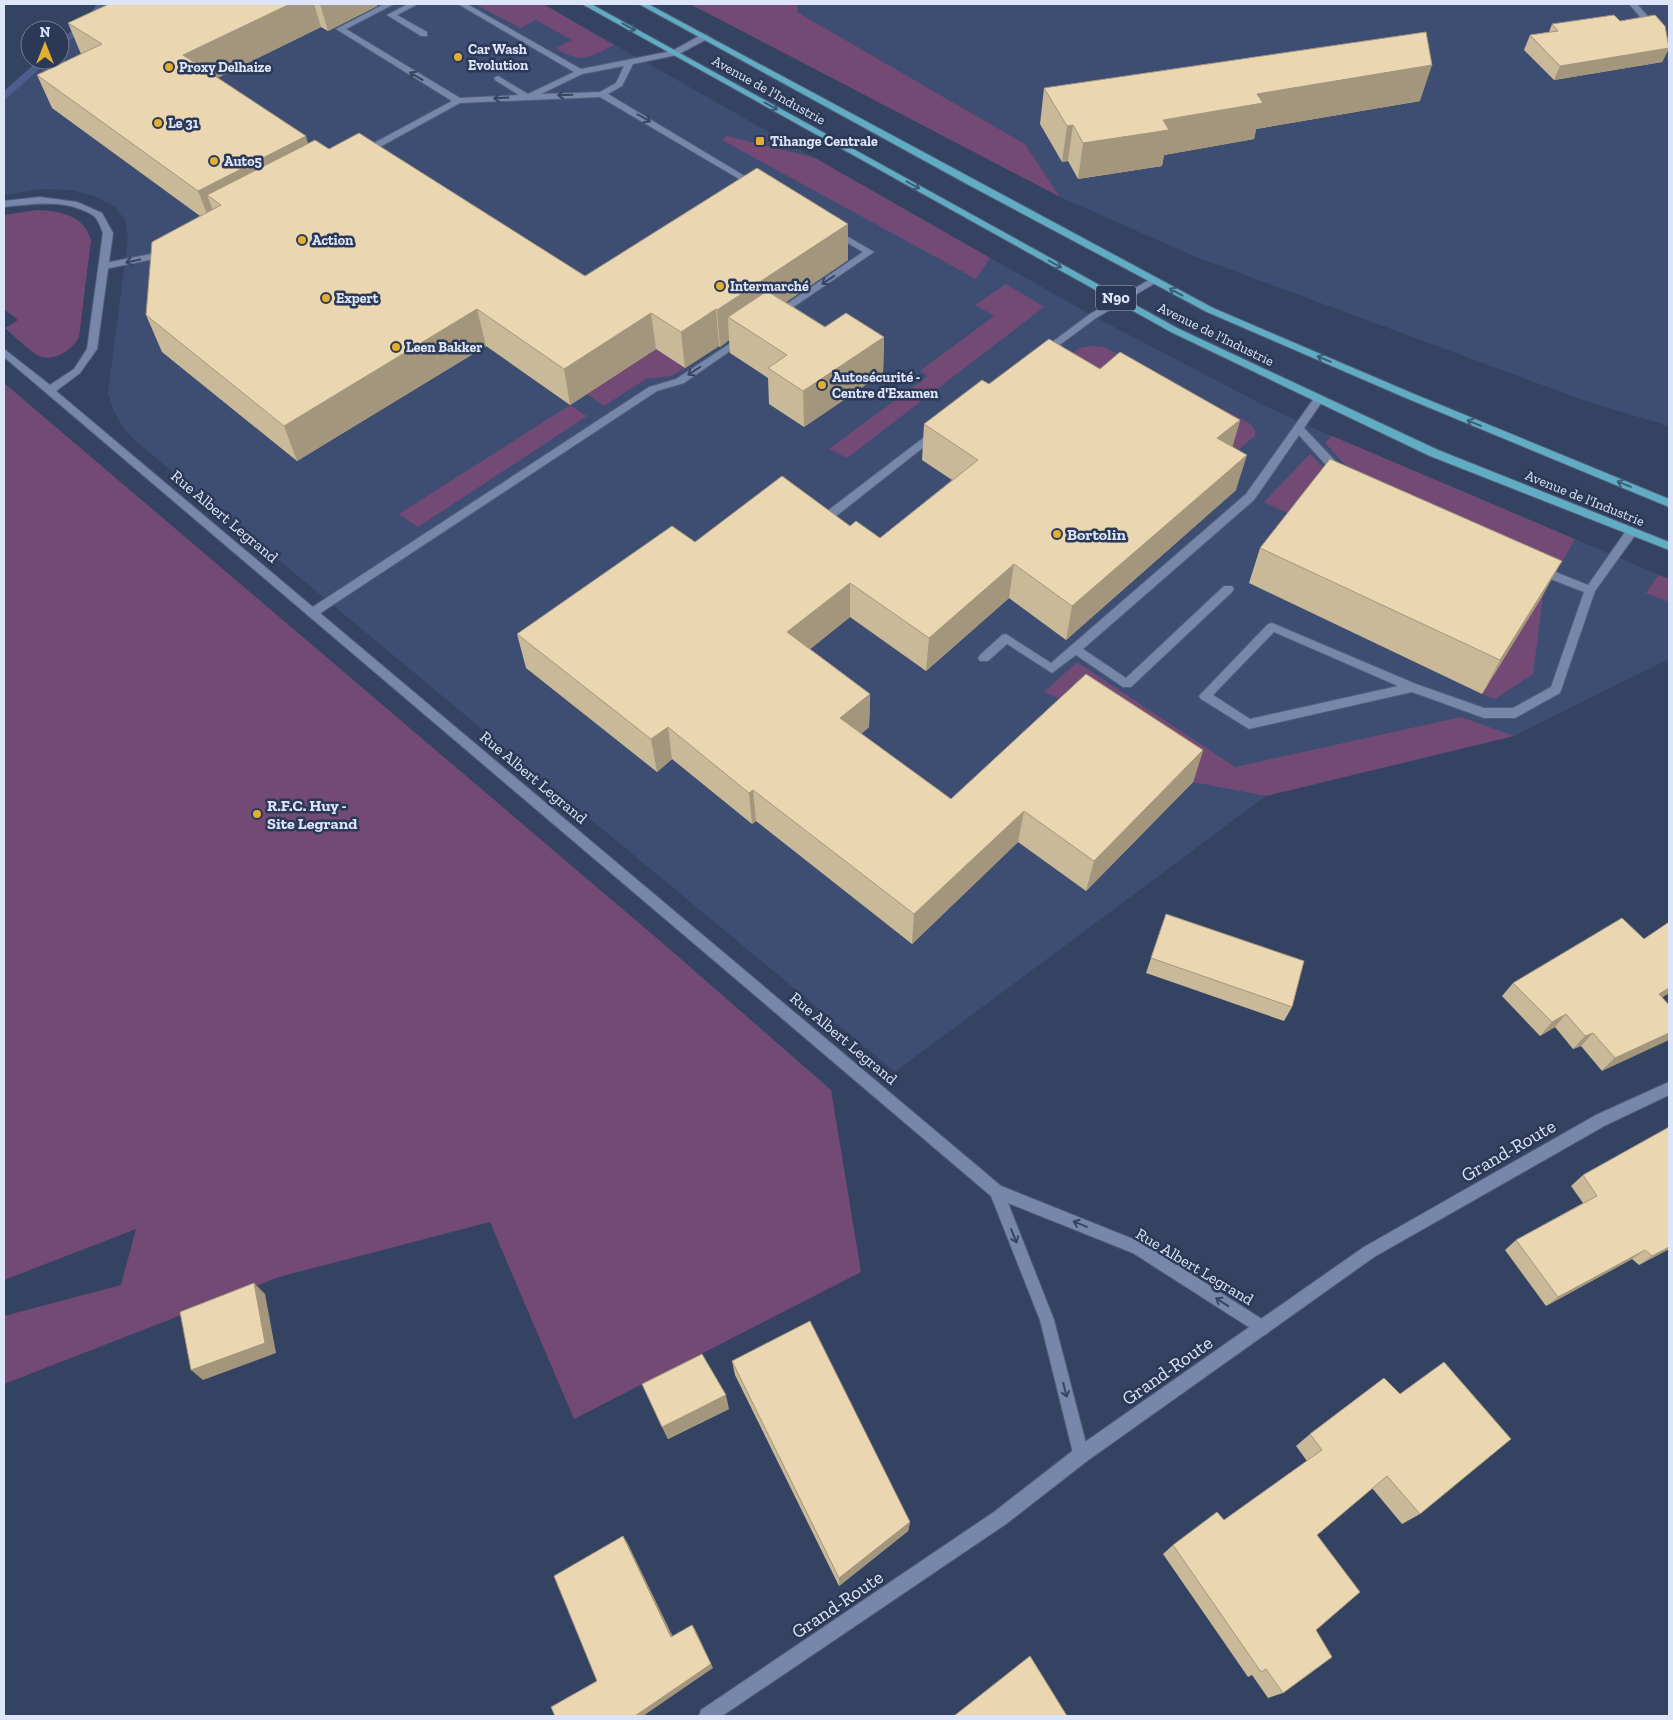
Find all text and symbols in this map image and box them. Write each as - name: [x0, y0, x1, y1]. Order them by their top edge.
- north arrow: [20, 20, 70, 70]
- one-way arrow: [621, 23, 635, 33]
- text: N: [40, 24, 51, 41]
- place label: Car Wash Evolution: [468, 41, 529, 74]
- marker: Car Wash Evolution: [452, 51, 464, 63]
- street label: Avenue de l'Industrie: [709, 52, 829, 129]
- place label: Proxy Delhaize: [179, 59, 272, 76]
- marker: Proxy Delhaize: [163, 61, 175, 73]
- one-way arrow: [409, 70, 423, 80]
- one-way arrow: [557, 91, 573, 100]
- one-way arrow: [494, 94, 510, 103]
- one-way arrow: [763, 102, 777, 112]
- one-way arrow: [636, 113, 651, 123]
- place label: Le 31: [168, 115, 199, 132]
- marker: Le 31: [152, 117, 164, 129]
- place label: Tihange Centrale: [770, 133, 878, 150]
- marker: Tihange Centrale: [754, 135, 766, 147]
- place label: Auto5: [224, 153, 262, 170]
- marker: Auto5: [208, 155, 220, 167]
- one-way arrow: [905, 181, 919, 191]
- place label: Action: [312, 232, 354, 249]
- marker: Action: [296, 234, 308, 246]
- one-way arrow: [125, 257, 141, 266]
- one-way arrow: [1047, 260, 1061, 270]
- one-way arrow: [821, 275, 835, 285]
- place label: Intermarché: [730, 278, 809, 295]
- marker: Intermarché: [714, 280, 726, 292]
- road number: N90: [1096, 286, 1136, 310]
- one-way arrow: [1169, 287, 1184, 296]
- place label: Expert: [336, 290, 379, 307]
- marker: Expert: [320, 292, 332, 304]
- street label: Avenue de l'Industrie: [1155, 299, 1277, 370]
- place label: Leen Bakker: [406, 339, 482, 356]
- marker: Leen Bakker: [390, 341, 402, 353]
- one-way arrow: [1317, 354, 1332, 364]
- one-way arrow: [687, 366, 701, 376]
- place label: Autosécurité - Centre d'Examen: [832, 369, 939, 402]
- marker: Autosécurité - Centre d'Examen: [816, 379, 828, 391]
- one-way arrow: [1467, 417, 1482, 427]
- street label: Rue Albert Legrand: [167, 466, 282, 567]
- street label: Avenue de l'Industrie: [1523, 467, 1647, 530]
- one-way arrow: [1617, 479, 1632, 488]
- place label: Bortolin: [1067, 525, 1126, 544]
- marker: Bortolin: [1051, 528, 1063, 540]
- street label: Rue Albert Legrand: [476, 727, 591, 828]
- place label: R.F.C. Huy - Site Legrand: [267, 796, 357, 833]
- marker: R.F.C. Huy - Site Legrand: [251, 808, 263, 820]
- street label: Rue Albert Legrand: [786, 988, 901, 1089]
- street label: Grand-Route: [1457, 1114, 1560, 1187]
- one-way arrow: [1072, 1219, 1087, 1228]
- street label: Rue Albert Legrand: [1132, 1224, 1257, 1309]
- one-way arrow: [1010, 1228, 1019, 1243]
- one-way arrow: [1215, 1296, 1229, 1306]
- street label: Grand-Route: [1118, 1331, 1217, 1410]
- one-way arrow: [1061, 1382, 1070, 1398]
- street label: Grand-Route: [787, 1565, 887, 1643]

